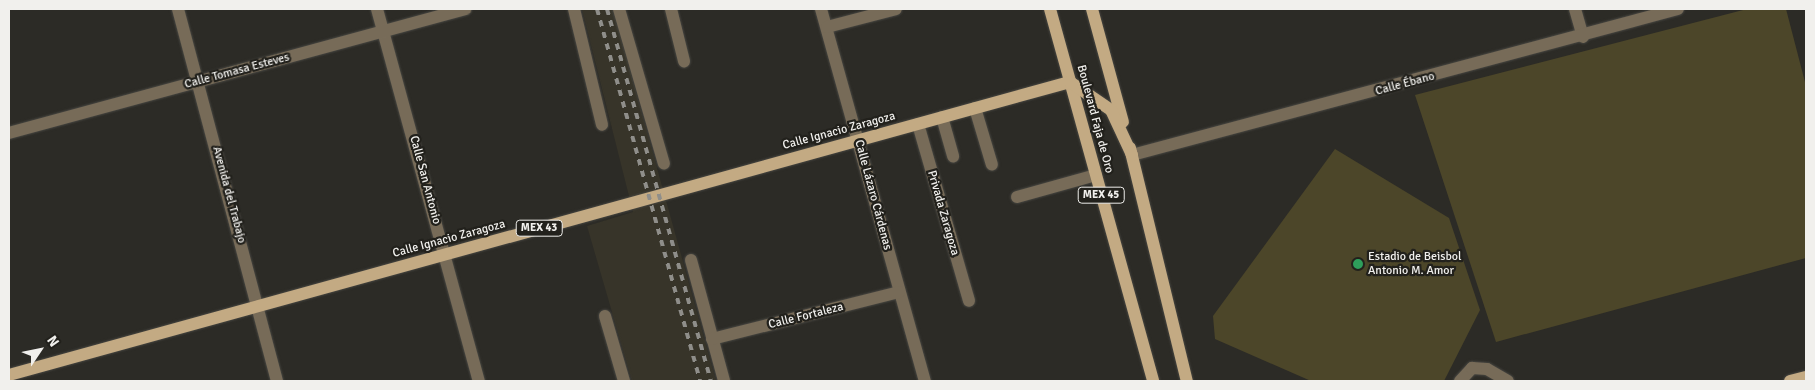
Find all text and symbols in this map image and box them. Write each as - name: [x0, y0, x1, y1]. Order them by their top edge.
- street label: Calle Tomasa Esteves: [183, 50, 291, 92]
- street label: Boulevard Faja de Oro: [1074, 63, 1116, 175]
- street label: Calle Ébano: [1374, 69, 1436, 99]
- street label: Calle Ignacio Zaragoza: [781, 109, 897, 153]
- street label: Calle San Antonio: [406, 134, 444, 226]
- street label: Calle Lázaro Cárdenas: [851, 138, 895, 252]
- street label: Avenida del Trabajo: [209, 145, 249, 245]
- street label: Privada Zaragoza: [924, 169, 962, 257]
- road number: MEX 45: [1077, 186, 1125, 204]
- street label: Calle Ignacio Zaragoza: [391, 217, 507, 261]
- road number: MEX 43: [515, 220, 563, 237]
- place label: Estadio de Beisbol Antonio M. Amor: [1368, 250, 1462, 278]
- marker: Estadio de Beisbol Antonio M. Amor: [1352, 258, 1364, 270]
- street label: Calle Fortaleza: [767, 300, 845, 332]
- north arrow: [15, 325, 65, 375]
- text: N: [43, 333, 63, 350]

